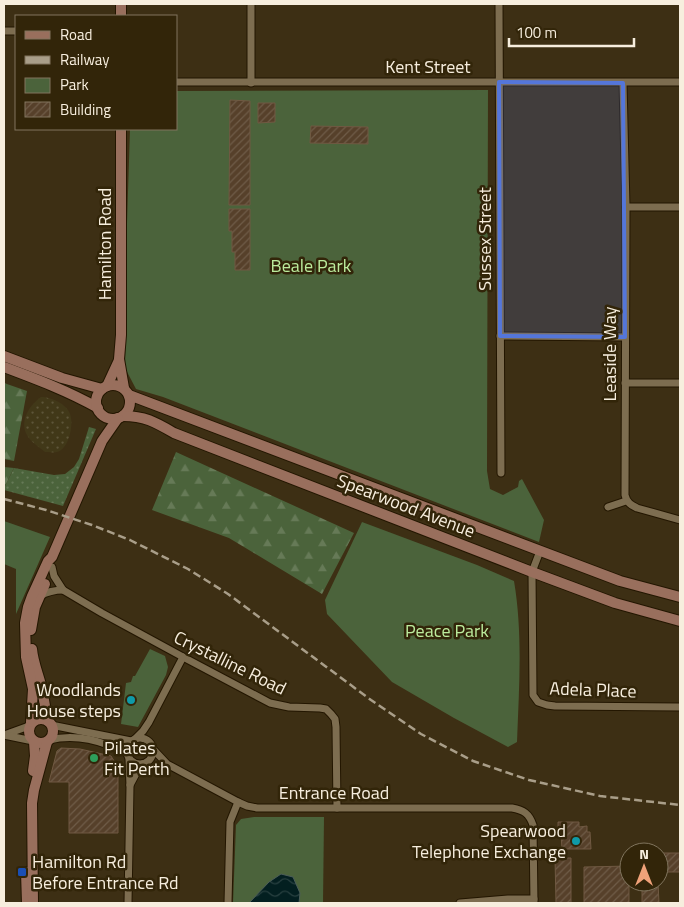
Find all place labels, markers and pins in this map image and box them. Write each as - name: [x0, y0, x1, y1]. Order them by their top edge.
- place label: Woodlands House steps: [27, 676, 121, 724]
- marker: Woodlands House steps: [125, 694, 137, 706]
- place label: Pilates Fit Perth: [104, 734, 170, 782]
- marker: Pilates Fit Perth: [88, 752, 100, 764]
- place label: Spearwood Telephone Exchange: [412, 817, 566, 865]
- marker: Spearwood Telephone Exchange: [570, 835, 582, 847]
- place label: Hamilton Rd Before Entrance Rd: [32, 848, 179, 896]
- marker: Hamilton Rd Before Entrance Rd: [16, 866, 28, 878]

